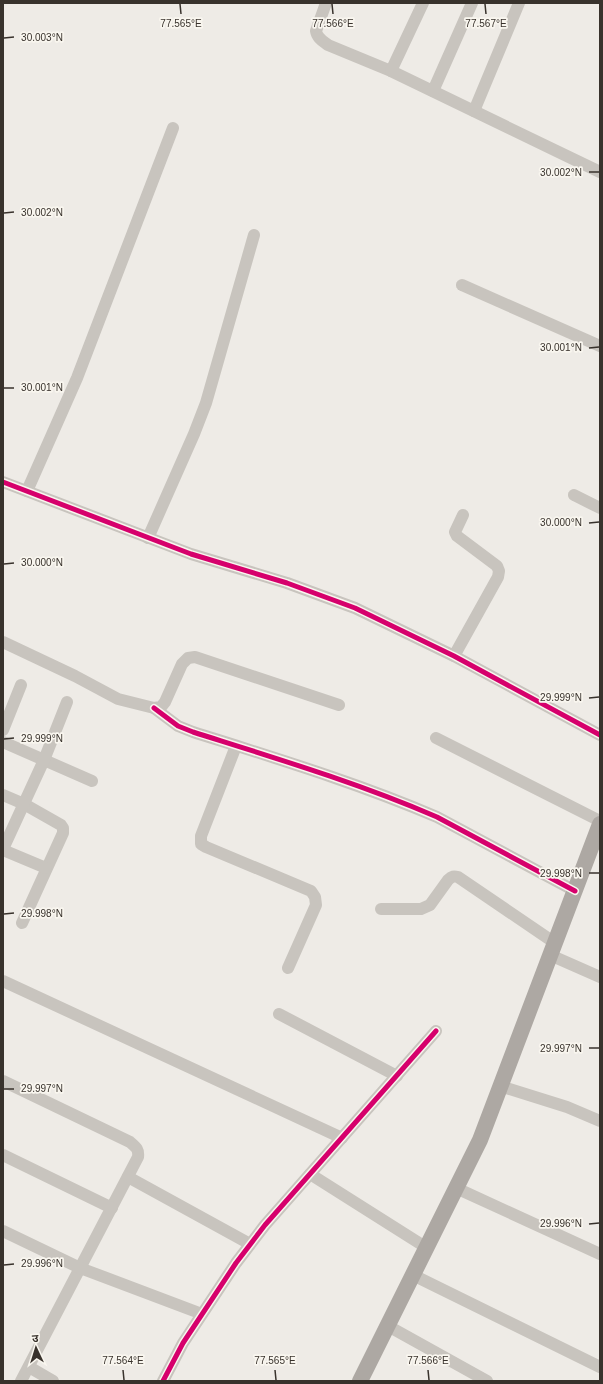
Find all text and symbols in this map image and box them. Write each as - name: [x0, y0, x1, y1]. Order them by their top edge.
- text: 77.565°E: [160, 18, 202, 29]
- text: 77.566°E: [312, 18, 354, 29]
- text: 77.567°E: [465, 18, 507, 29]
- text: 30.003°N: [21, 32, 63, 43]
- text: 30.002°N: [540, 167, 582, 178]
- text: 30.002°N: [21, 207, 63, 218]
- text: 30.001°N: [540, 342, 582, 353]
- text: 30.001°N: [21, 382, 63, 393]
- text: 30.000°N: [540, 517, 582, 528]
- text: 30.000°N: [21, 557, 63, 568]
- text: 29.999°N: [540, 692, 582, 703]
- text: 29.999°N: [21, 733, 63, 744]
- text: 29.998°N: [540, 868, 582, 879]
- text: 29.998°N: [21, 908, 63, 919]
- text: 29.997°N: [540, 1043, 582, 1054]
- text: 29.997°N: [21, 1083, 63, 1094]
- text: 29.996°N: [540, 1218, 582, 1229]
- text: 29.996°N: [21, 1258, 63, 1269]
- north arrow: [16, 1328, 56, 1368]
- text: उ: [32, 1332, 39, 1344]
- text: 77.564°E: [102, 1355, 144, 1366]
- text: 77.565°E: [254, 1355, 296, 1366]
- text: 77.566°E: [407, 1355, 449, 1366]

